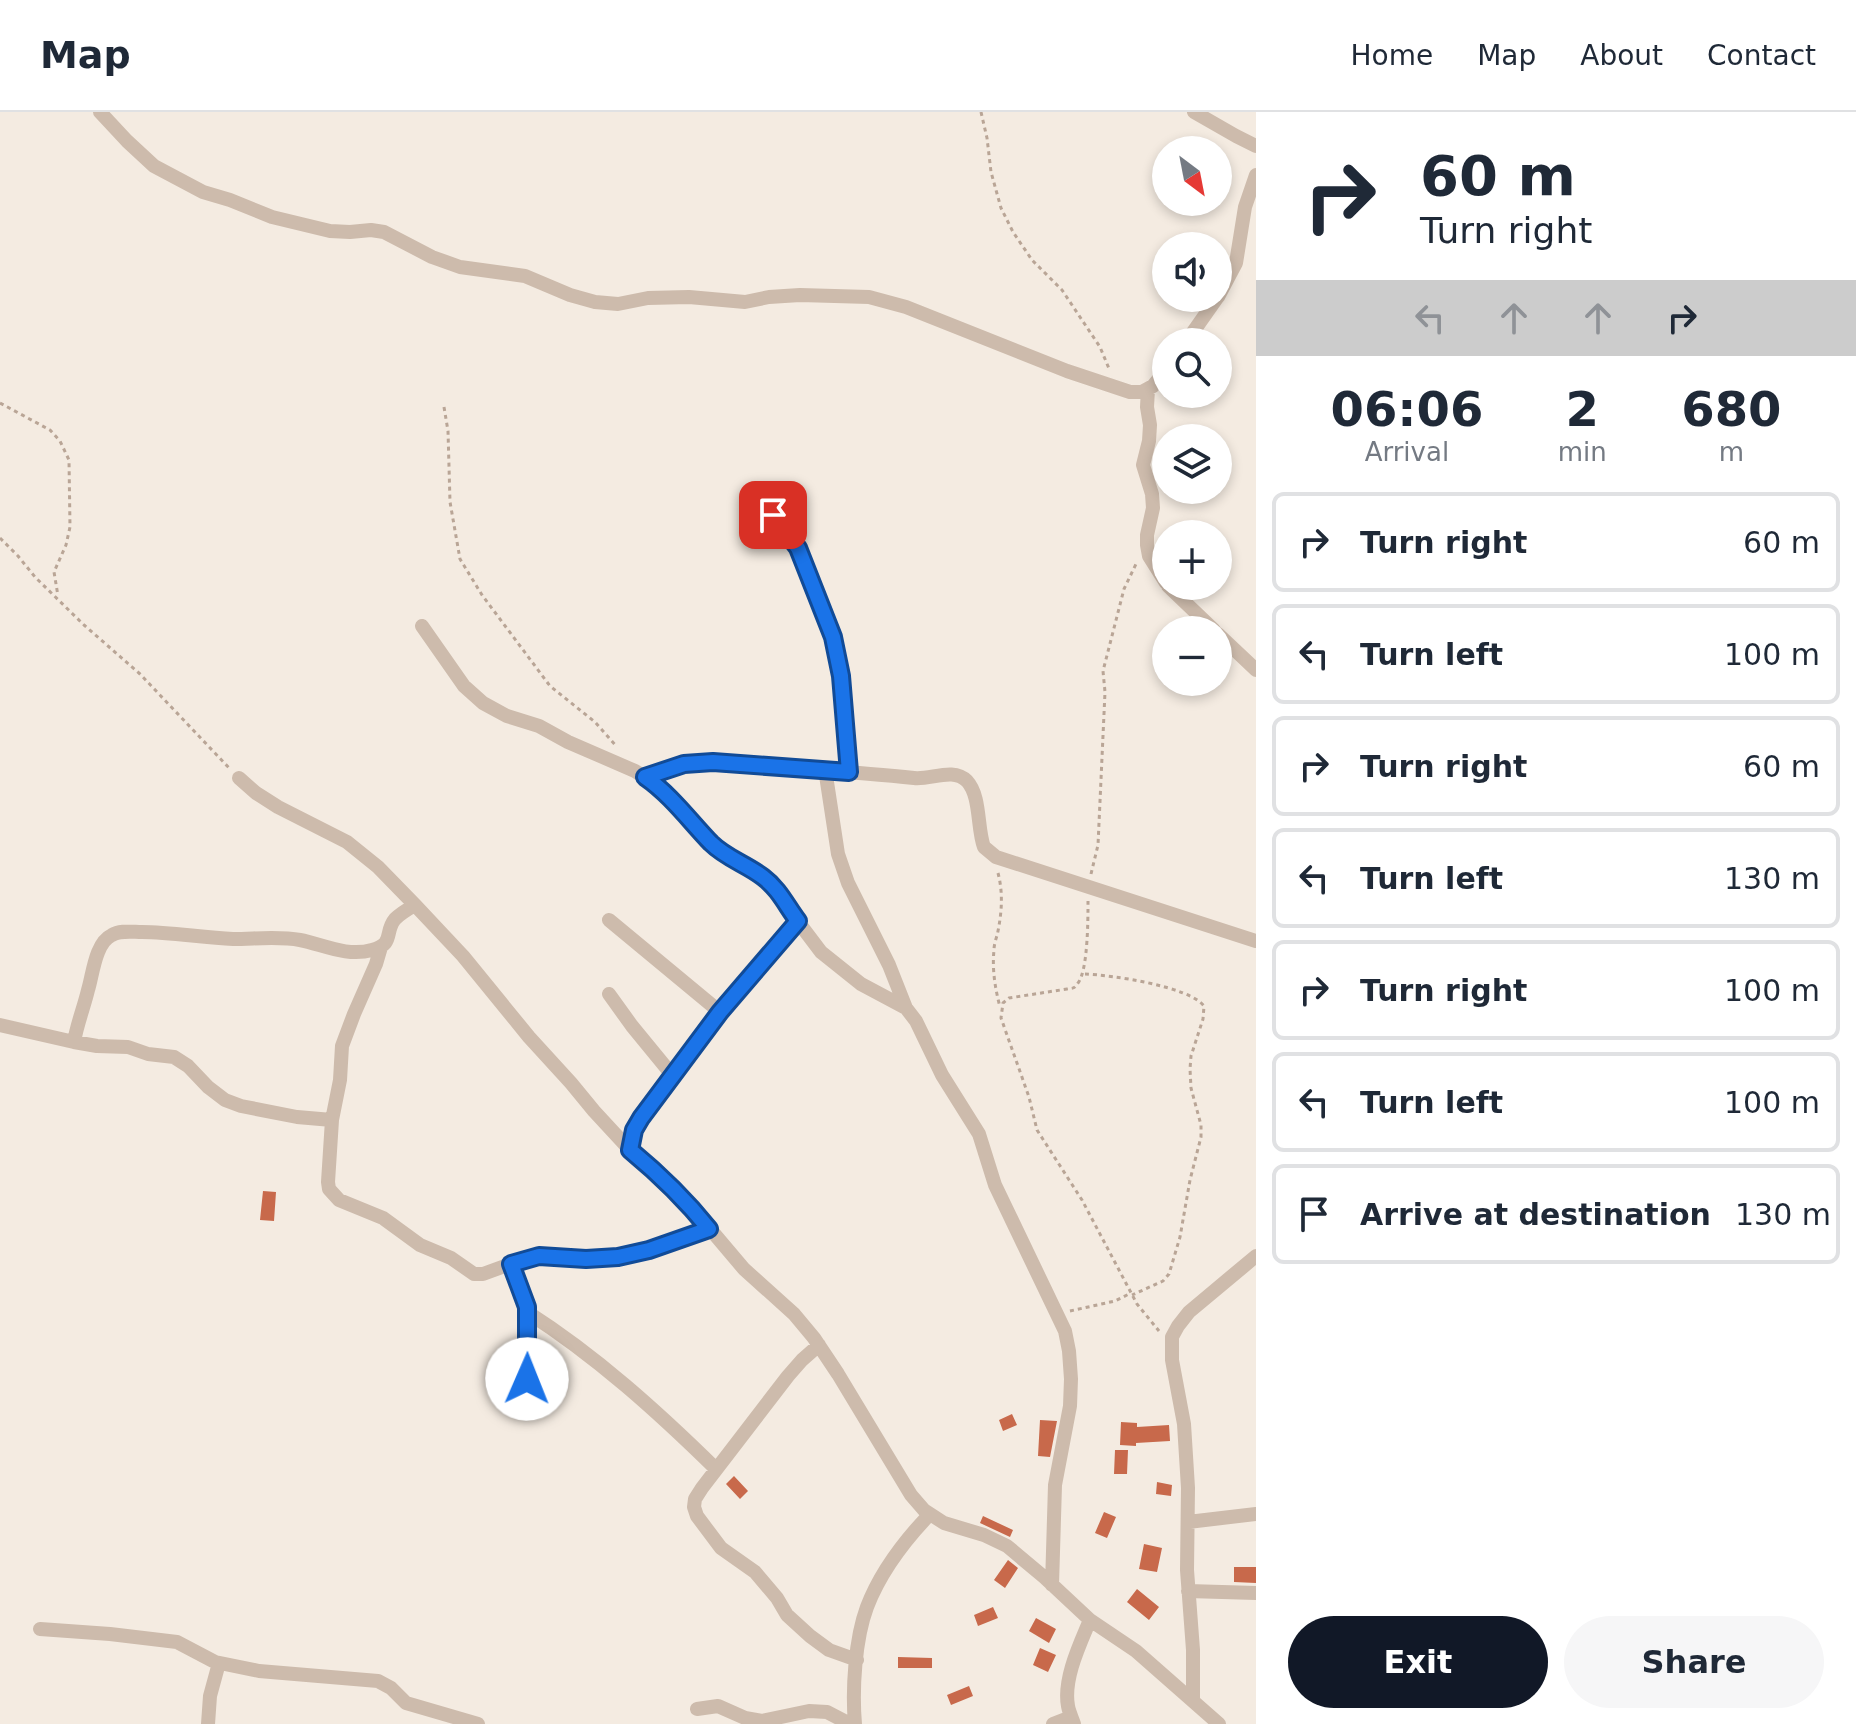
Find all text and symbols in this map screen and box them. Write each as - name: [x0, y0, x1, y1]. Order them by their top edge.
- text: Map: [40, 33, 131, 77]
- text: Home: [1350, 39, 1433, 72]
- text: Map: [1477, 39, 1536, 72]
- text: About: [1580, 39, 1663, 72]
- text: Contact: [1707, 39, 1816, 72]
- north arrow: [1152, 136, 1232, 216]
- map controls: [1152, 136, 1232, 696]
- text: 60 m: [1420, 143, 1576, 208]
- icon: right: [1288, 144, 1392, 248]
- text: Turn right: [1420, 210, 1592, 251]
- button: sound: [1152, 232, 1232, 312]
- icon: left: [1408, 296, 1452, 340]
- icon: ahead: [1492, 296, 1536, 340]
- icon: ahead: [1576, 296, 1620, 340]
- icon: right: [1660, 296, 1704, 340]
- button: search: [1152, 328, 1232, 408]
- text: 06:06: [1330, 381, 1483, 437]
- text: 2: [1566, 381, 1599, 437]
- text: 680: [1681, 381, 1781, 437]
- button: layers: [1152, 424, 1232, 504]
- text: Arrival: [1365, 437, 1449, 467]
- text: min: [1558, 437, 1607, 467]
- text: m: [1719, 437, 1744, 467]
- pin: [739, 481, 807, 549]
- icon: arrive: [751, 493, 795, 537]
- button: +: [1152, 520, 1232, 600]
- icon: right: [1292, 520, 1336, 564]
- text: Turn right: [1360, 525, 1527, 560]
- text: 60 m: [1743, 525, 1820, 560]
- button: −: [1152, 616, 1232, 696]
- icon: left: [1292, 632, 1336, 676]
- text: Turn left: [1360, 637, 1503, 672]
- text: 100 m: [1724, 637, 1820, 672]
- icon: right: [1292, 744, 1336, 788]
- text: Turn right: [1360, 749, 1527, 784]
- text: 60 m: [1743, 749, 1820, 784]
- icon: left: [1292, 856, 1336, 900]
- text: Turn left: [1360, 861, 1503, 896]
- text: 130 m: [1724, 861, 1820, 896]
- icon: right: [1292, 968, 1336, 1012]
- text: Turn right: [1360, 973, 1527, 1008]
- text: 100 m: [1724, 973, 1820, 1008]
- icon: left: [1292, 1080, 1336, 1124]
- text: Turn left: [1360, 1085, 1503, 1120]
- text: 100 m: [1724, 1085, 1820, 1120]
- icon: arrive: [1292, 1192, 1336, 1236]
- text: Arrive at destination: [1360, 1197, 1711, 1232]
- text: 130 m: [1735, 1197, 1831, 1232]
- position arrow: [485, 1337, 569, 1421]
- button: Exit: [1288, 1616, 1548, 1708]
- button: Share: [1564, 1616, 1824, 1708]

